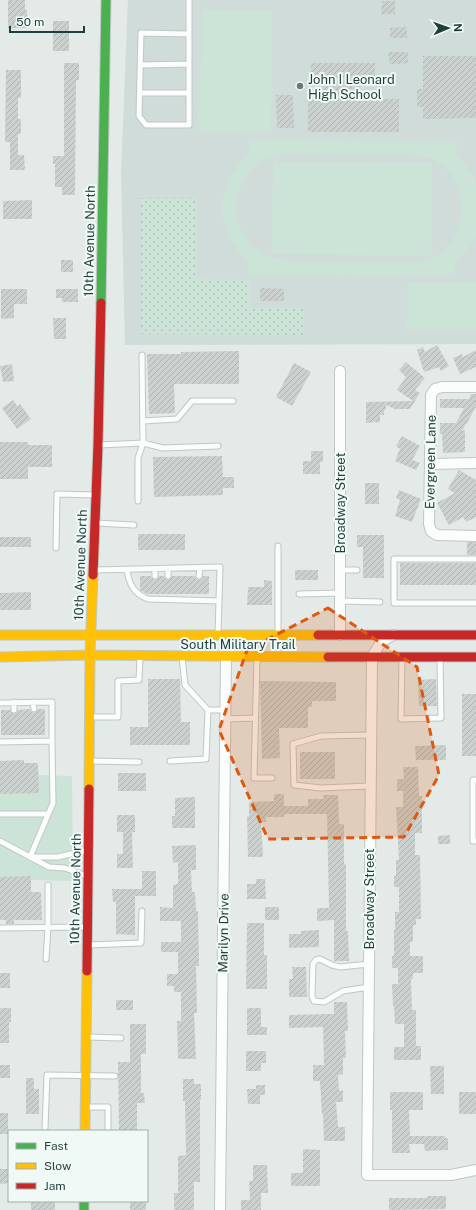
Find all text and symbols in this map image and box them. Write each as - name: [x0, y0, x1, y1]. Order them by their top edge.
- scale bar: [10, 8, 84, 34]
- north arrow: [428, 8, 468, 48]
- text: 50 m: [16, 15, 44, 29]
- text: N: [452, 23, 464, 32]
- place label: John I Leonard High School: [308, 72, 395, 102]
- marker: John I Leonard High School: [295, 81, 305, 91]
- street label: 10th Avenue North: [81, 185, 98, 297]
- street label: Evergreen Lane: [422, 415, 439, 509]
- street label: Broadway Street: [333, 453, 348, 553]
- street label: 10th Avenue North: [71, 509, 90, 621]
- street label: South Military Trail: [180, 637, 296, 652]
- street label: 10th Avenue North: [67, 833, 84, 945]
- street label: Broadway Street: [362, 849, 377, 949]
- street label: Marilyn Drive: [215, 893, 232, 973]
- legend: [8, 1130, 148, 1202]
- text: Fast: [44, 1139, 69, 1153]
- text: Slow: [44, 1159, 72, 1173]
- text: Jam: [44, 1179, 66, 1193]

